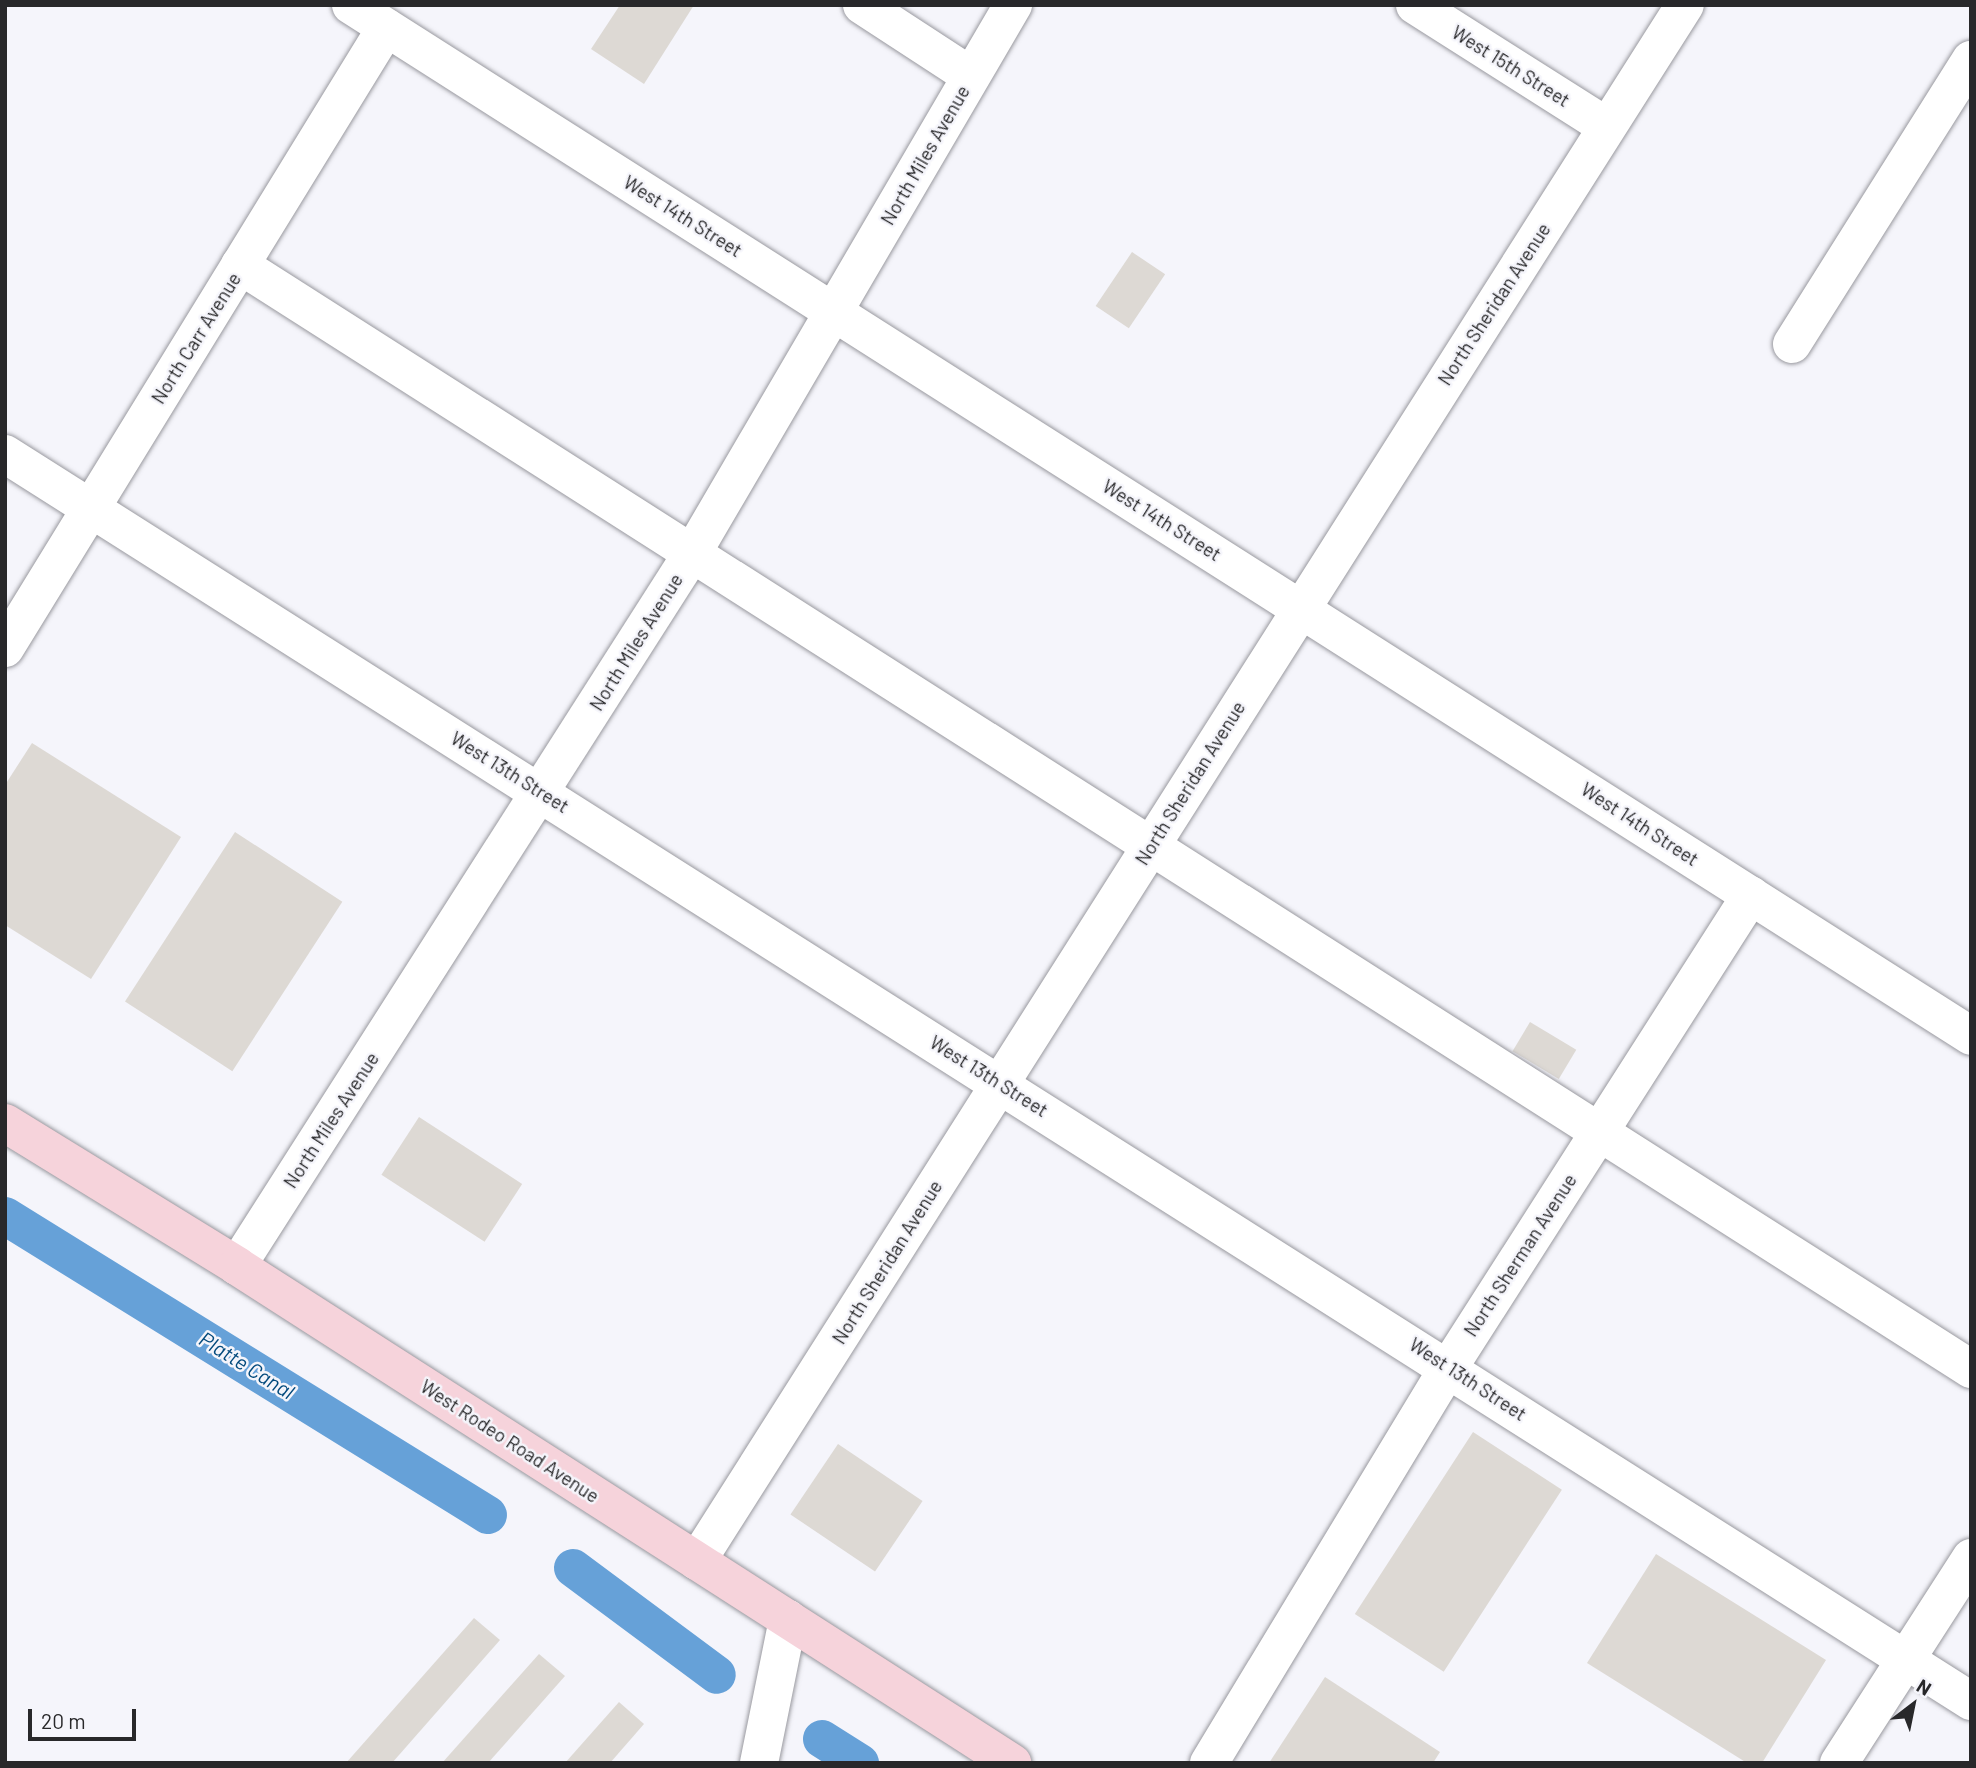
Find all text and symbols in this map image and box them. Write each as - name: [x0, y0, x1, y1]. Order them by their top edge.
- street label: West 15th Street: [1448, 21, 1574, 111]
- street label: North Miles Avenue: [876, 81, 974, 229]
- street label: West 14th Street: [620, 170, 746, 262]
- street label: North Sheridan Avenue: [1433, 219, 1555, 389]
- street label: North Carr Avenue: [146, 268, 246, 408]
- street label: West 14th Street: [1099, 474, 1225, 566]
- street label: North Miles Avenue: [585, 569, 687, 715]
- street label: North Sheridan Avenue: [1130, 697, 1250, 869]
- street label: West 13th Street: [447, 727, 573, 817]
- street label: West 14th Street: [1577, 778, 1703, 870]
- street label: West 13th Street: [926, 1031, 1052, 1121]
- street label: North Miles Avenue: [279, 1048, 383, 1192]
- street label: North Sherman Avenue: [1459, 1169, 1581, 1341]
- street label: North Sheridan Avenue: [827, 1176, 947, 1348]
- water label: Platte Canal: [195, 1326, 299, 1404]
- street label: West 13th Street: [1405, 1333, 1531, 1425]
- street label: West Rodeo Road Avenue: [416, 1375, 604, 1507]
- north arrow: [1878, 1670, 1948, 1740]
- text: N: [1913, 1674, 1936, 1700]
- scale bar: [32, 1694, 140, 1738]
- text: 20 m: [41, 1708, 86, 1733]

